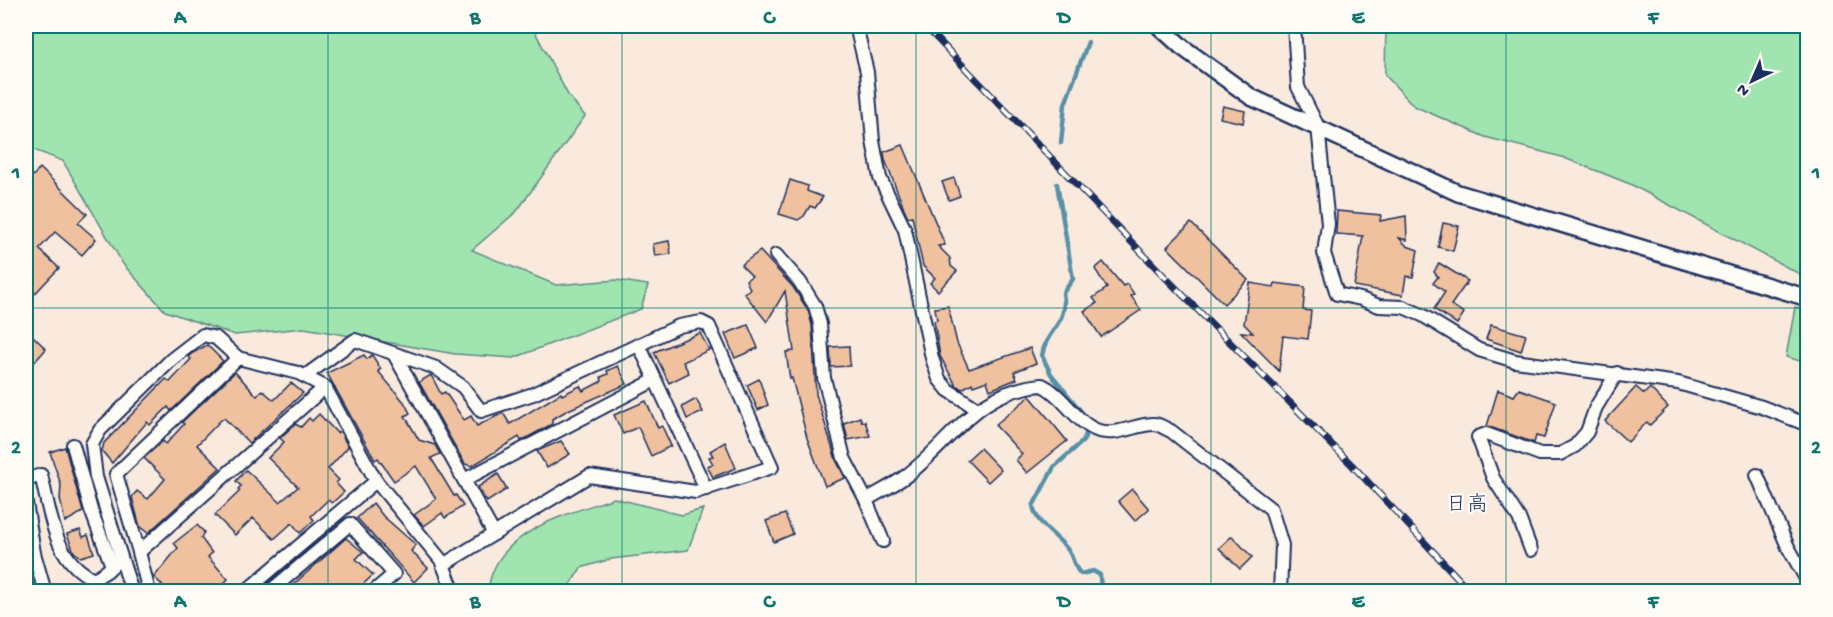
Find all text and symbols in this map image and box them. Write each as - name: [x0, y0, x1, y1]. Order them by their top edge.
- text: A: [173, 8, 188, 31]
- text: B: [469, 8, 481, 31]
- text: C: [763, 8, 777, 31]
- text: D: [1055, 8, 1071, 31]
- text: E: [1352, 8, 1366, 31]
- text: F: [1647, 8, 1660, 31]
- north arrow: [1722, 51, 1782, 111]
- text: N: [1733, 78, 1754, 100]
- text: 1: [11, 163, 20, 186]
- text: 1: [1811, 163, 1820, 186]
- text: 2: [11, 438, 21, 461]
- text: 2: [1811, 438, 1821, 461]
- district label: 日高: [1446, 492, 1488, 519]
- text: A: [173, 592, 188, 615]
- text: B: [469, 592, 481, 615]
- text: C: [763, 592, 777, 615]
- text: D: [1055, 592, 1071, 615]
- text: E: [1352, 592, 1366, 615]
- text: F: [1647, 592, 1660, 615]

